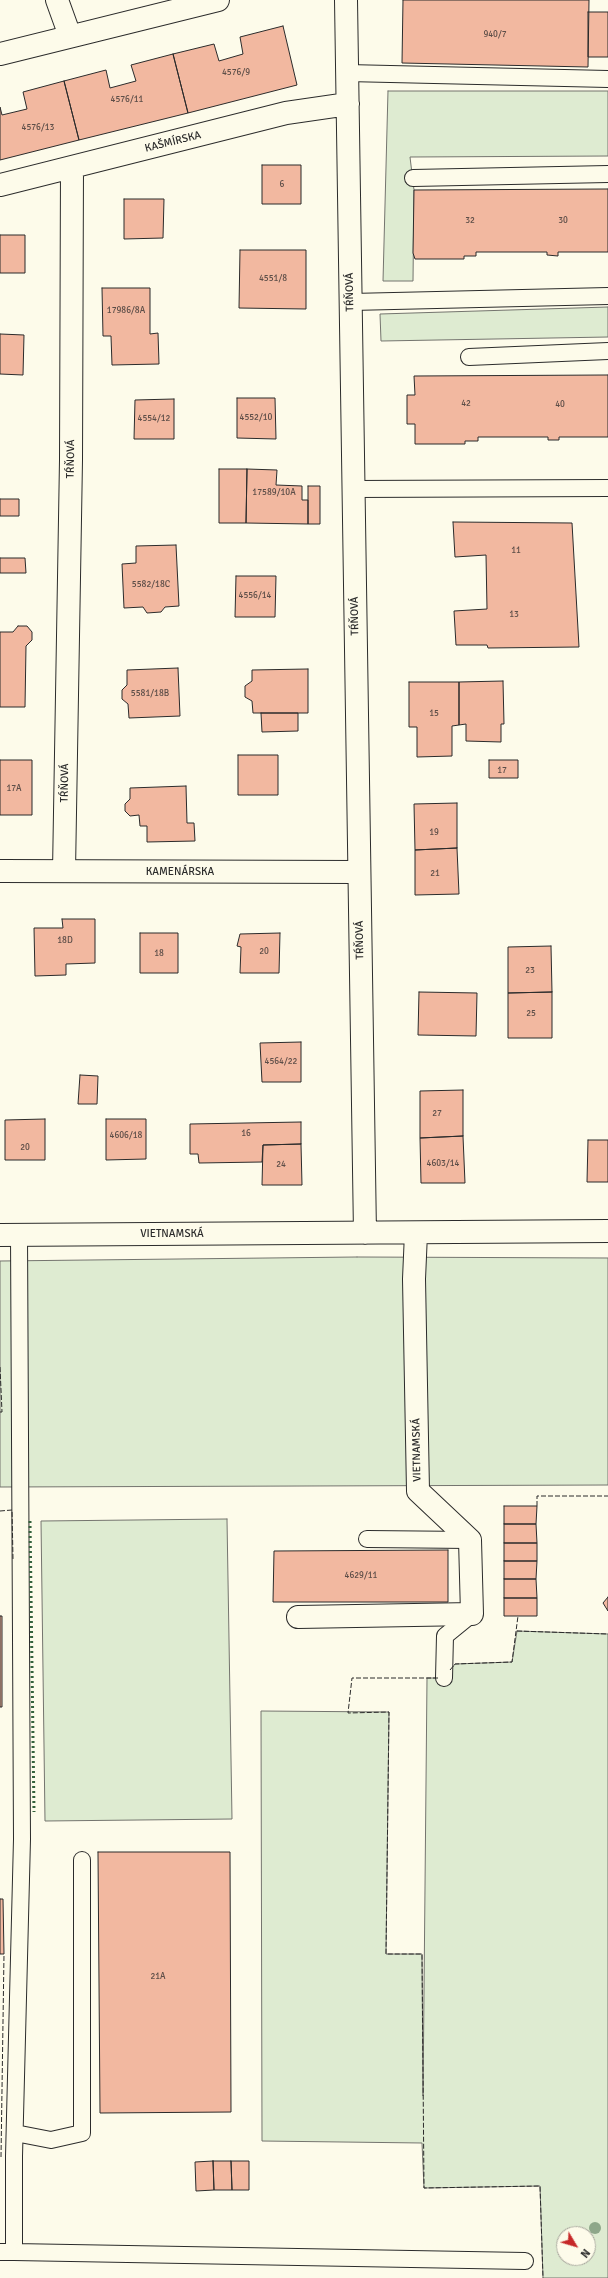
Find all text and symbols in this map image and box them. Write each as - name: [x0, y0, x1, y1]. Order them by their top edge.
- house number: 940/7: [483, 30, 507, 40]
- house number: 4576/9: [222, 68, 250, 78]
- house number: 4576/11: [111, 95, 143, 105]
- house number: 4576/13: [22, 123, 54, 133]
- street label: KAŠMÍRSKA: [144, 129, 202, 155]
- house number: 6: [280, 180, 284, 190]
- house number: 32: [465, 216, 475, 226]
- house number: 30: [558, 216, 568, 226]
- street label: TŔŇOVÁ: [343, 272, 357, 312]
- house number: 4551/8: [259, 274, 287, 284]
- house number: 17986/8A: [107, 306, 145, 316]
- house number: 42: [461, 399, 471, 409]
- house number: 40: [555, 400, 565, 410]
- house number: 4552/10: [240, 413, 272, 423]
- house number: 4554/12: [138, 414, 170, 424]
- street label: TŔŇOVÁ: [64, 439, 78, 479]
- house number: 17589/10A: [252, 488, 296, 498]
- house number: 11: [511, 546, 521, 556]
- house number: 5582/18C: [132, 580, 170, 590]
- house number: 4556/14: [239, 591, 271, 601]
- street label: TŔŇOVÁ: [348, 596, 362, 636]
- house number: 13: [509, 610, 519, 620]
- house number: 5581/18B: [131, 689, 169, 699]
- house number: 15: [429, 709, 439, 719]
- street label: TŔŇOVÁ: [58, 763, 72, 803]
- house number: 17: [497, 766, 507, 776]
- house number: 17A: [6, 784, 22, 794]
- house number: 19: [429, 828, 439, 838]
- street label: KAMENÁRSKA: [146, 865, 214, 879]
- house number: 21: [430, 869, 440, 879]
- street label: TŔŇOVÁ: [353, 920, 367, 960]
- house number: 18D: [57, 936, 73, 946]
- house number: 20: [259, 947, 269, 957]
- house number: 18: [154, 949, 164, 959]
- house number: 23: [525, 966, 535, 976]
- house number: 25: [526, 1009, 536, 1019]
- house number: 4564/22: [265, 1057, 297, 1067]
- house number: 27: [432, 1109, 442, 1119]
- house number: 16: [241, 1129, 251, 1139]
- house number: 4606/18: [110, 1131, 142, 1141]
- house number: 20: [20, 1143, 30, 1153]
- house number: 4603/14: [427, 1159, 459, 1169]
- house number: 24: [276, 1160, 286, 1170]
- street label: VIETNAMSKÁ: [140, 1227, 204, 1241]
- street label: VIETNAMSKÁ: [410, 1418, 424, 1482]
- house number: 4629/11: [345, 1571, 377, 1581]
- house number: 21A: [150, 1972, 166, 1982]
- north arrow: [556, 2226, 596, 2266]
- text: N: [578, 2246, 593, 2260]

